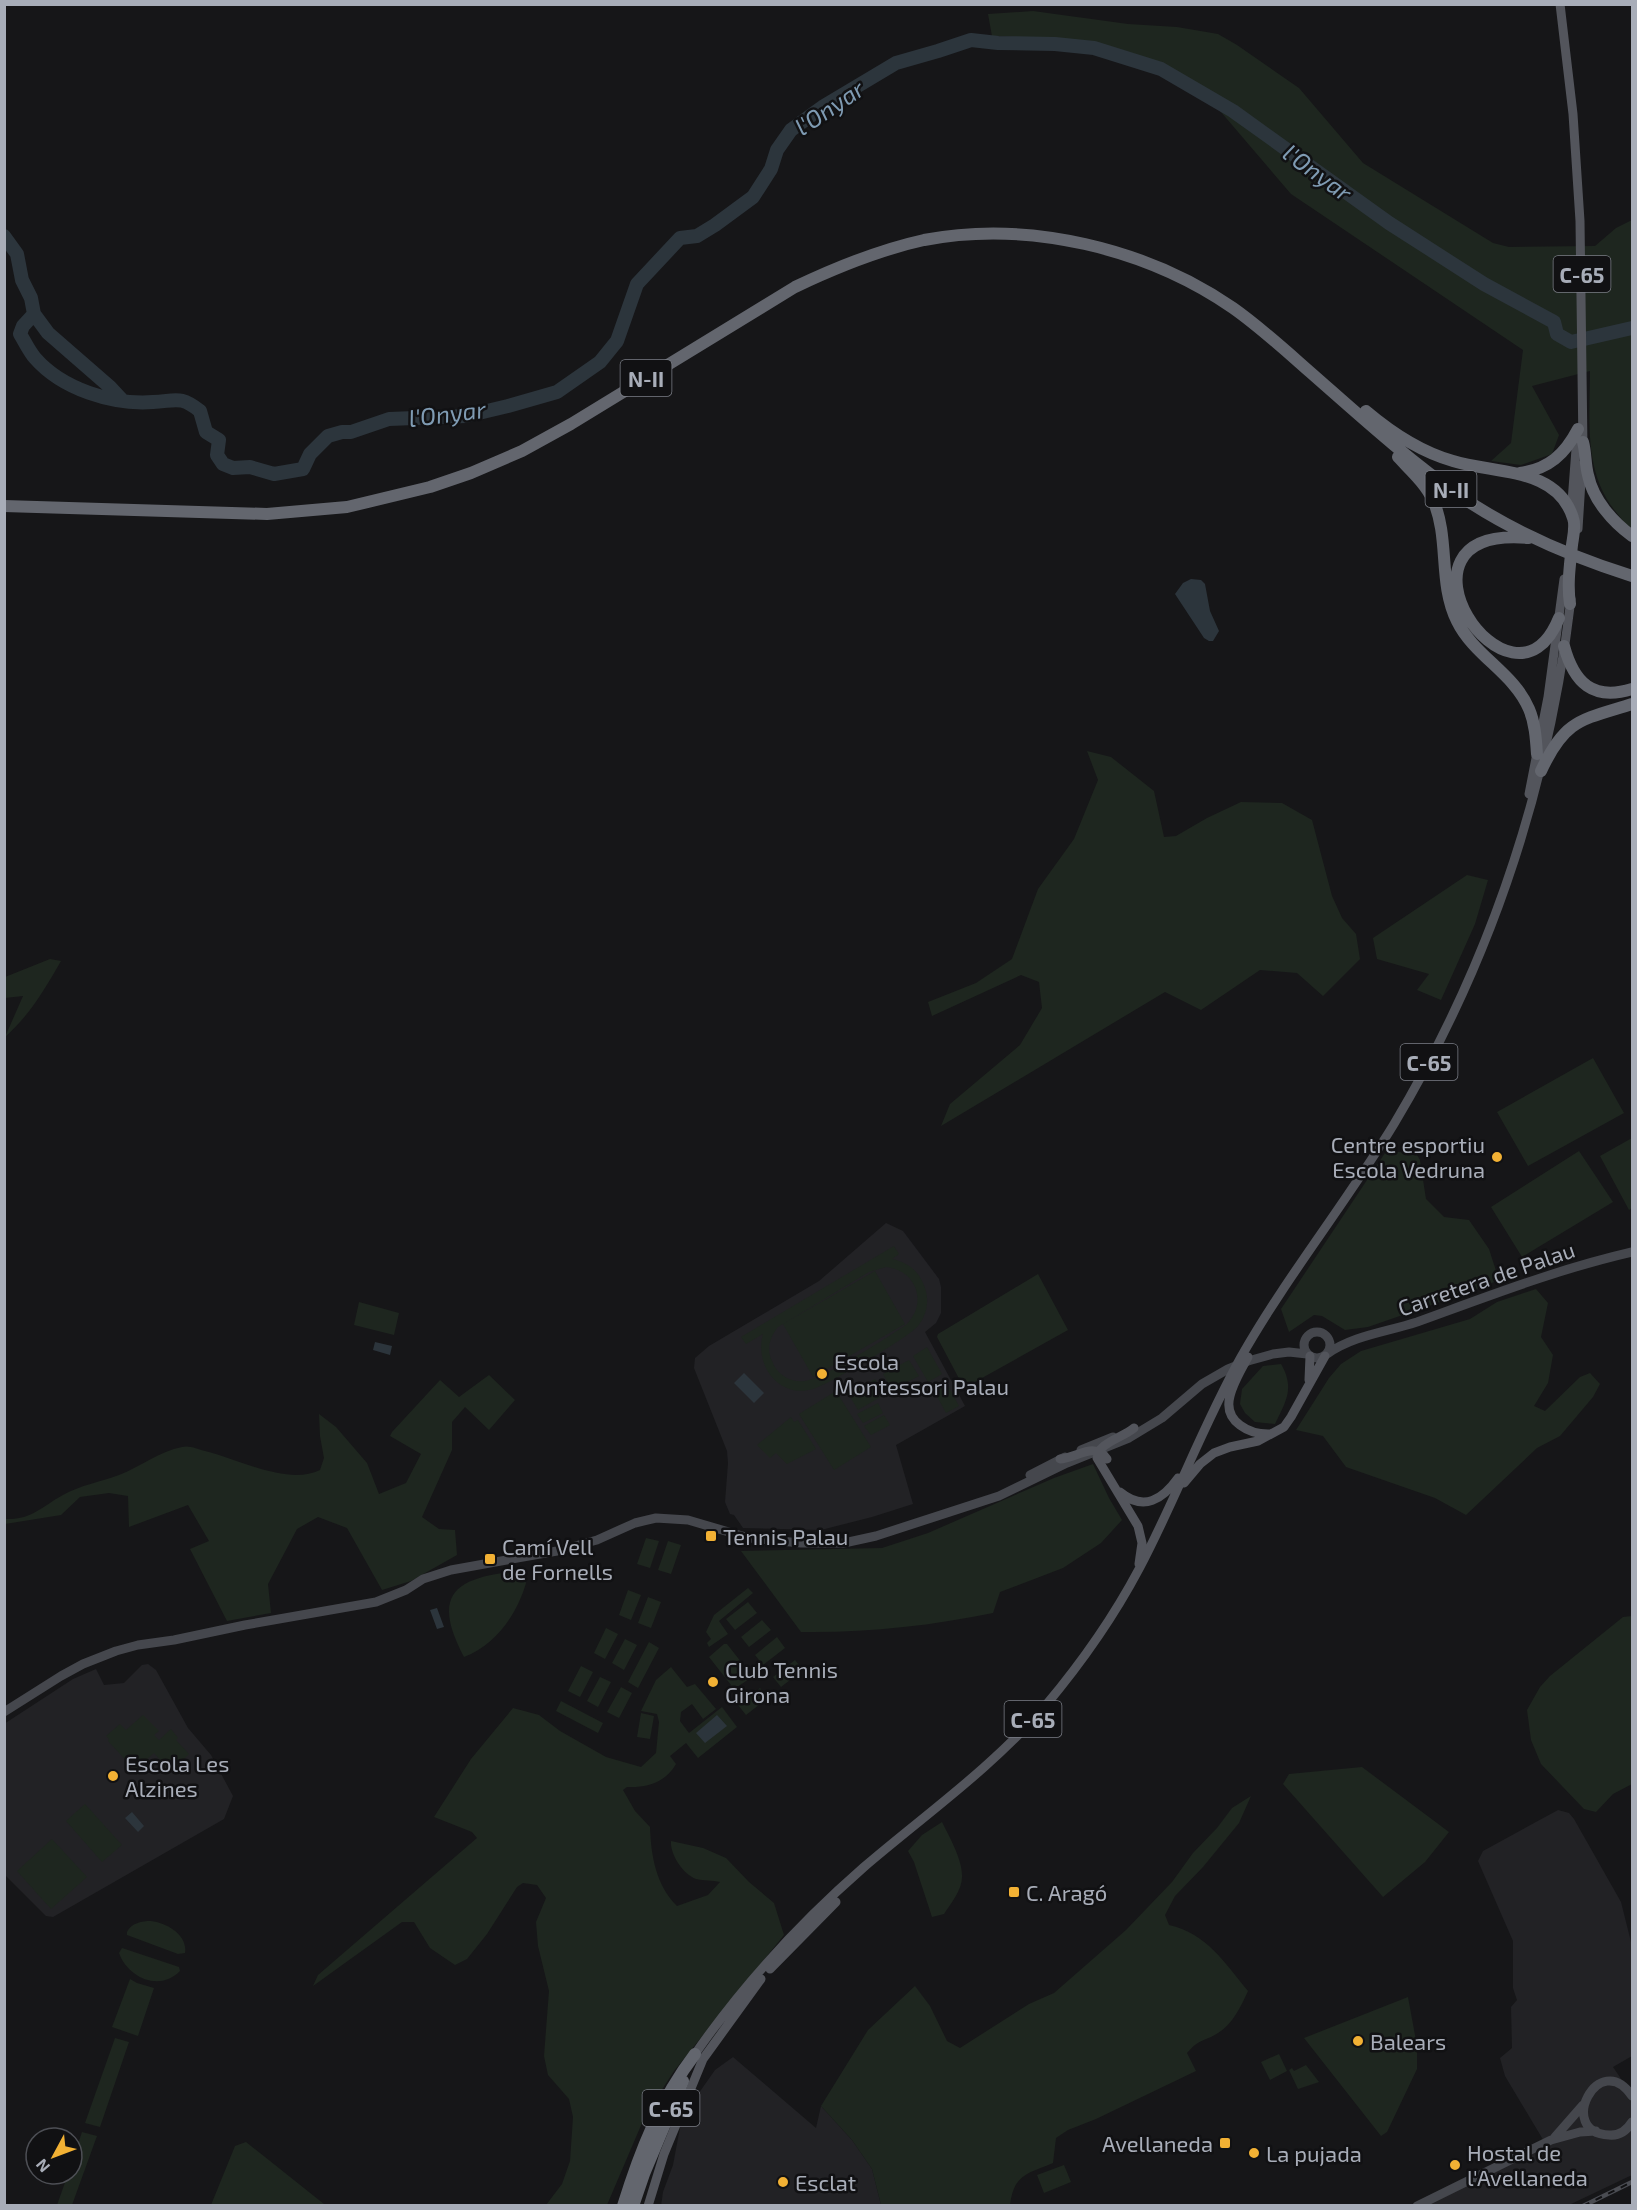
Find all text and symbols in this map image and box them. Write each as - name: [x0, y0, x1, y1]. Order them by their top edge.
- water label: l'Onyar: [789, 73, 870, 141]
- water label: l'Onyar: [1278, 137, 1358, 207]
- road number: C-65: [1554, 256, 1610, 292]
- road number: N-II: [620, 360, 672, 396]
- water label: l'Onyar: [407, 394, 488, 432]
- road number: N-II: [1426, 471, 1476, 507]
- road number: C-65: [1400, 1044, 1458, 1080]
- place label: Centre esportiu Escola Vedruna: [1331, 1131, 1485, 1182]
- marker: Centre esportiu Escola Vedruna: [1490, 1150, 1504, 1164]
- street label: Carretera de Palau: [1394, 1236, 1578, 1320]
- place label: Escola Montessori Palau: [834, 1348, 1009, 1399]
- marker: Escola Montessori Palau: [815, 1367, 829, 1381]
- place label: Tennis Palau: [723, 1523, 848, 1549]
- marker: Tennis Palau: [704, 1529, 718, 1543]
- place label: Camí Vell de Fornells: [502, 1533, 613, 1584]
- marker: Camí Vell de Fornells: [483, 1552, 497, 1566]
- place label: Club Tennis Girona: [725, 1656, 838, 1707]
- marker: Club Tennis Girona: [706, 1675, 720, 1689]
- road number: C-65: [1004, 1701, 1062, 1737]
- place label: Escola Les Alzines: [125, 1750, 229, 1801]
- marker: Escola Les Alzines: [106, 1769, 120, 1783]
- place label: C. Aragó: [1026, 1879, 1107, 1905]
- marker: C. Aragó: [1007, 1885, 1021, 1899]
- place label: Balears: [1370, 2028, 1446, 2054]
- marker: Balears: [1351, 2034, 1365, 2048]
- road number: C-65: [642, 2090, 700, 2126]
- north arrow: [24, 2126, 84, 2186]
- place label: Avellaneda: [1102, 2130, 1213, 2156]
- marker: Avellaneda: [1218, 2136, 1232, 2150]
- place label: Hostal de l'Avellaneda: [1467, 2139, 1588, 2190]
- place label: La pujada: [1266, 2140, 1362, 2167]
- marker: La pujada: [1247, 2146, 1261, 2160]
- text: N: [31, 2156, 53, 2177]
- marker: Hostal de l'Avellaneda: [1448, 2158, 1462, 2172]
- place label: Esclat: [795, 2169, 856, 2195]
- marker: Esclat: [776, 2175, 790, 2189]

